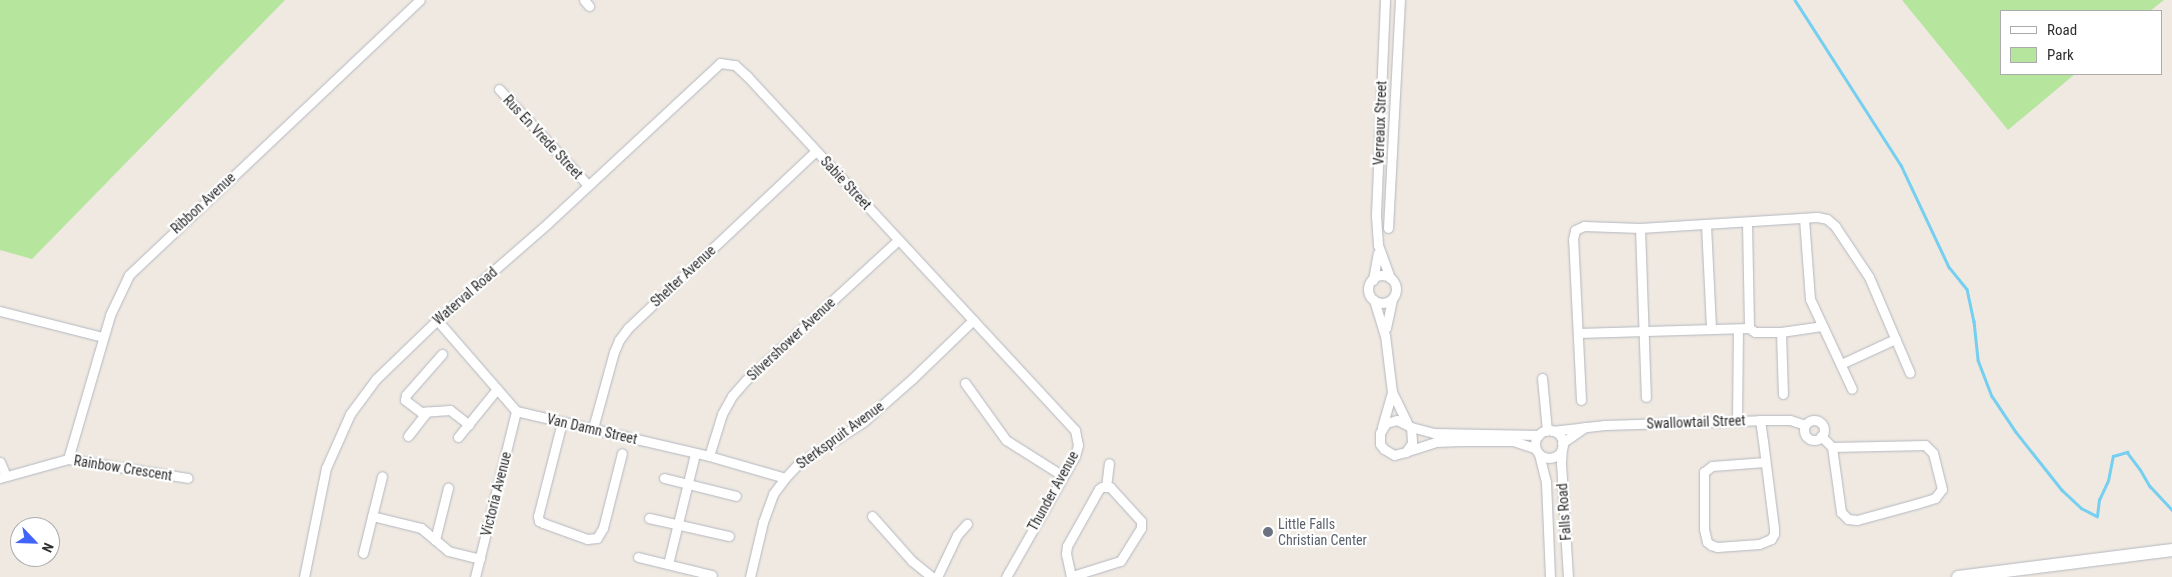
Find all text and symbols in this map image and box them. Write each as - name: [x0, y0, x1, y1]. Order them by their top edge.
- legend: [2000, 10, 2162, 75]
- text: Road: [2047, 21, 2077, 39]
- text: Park: [2047, 46, 2074, 64]
- street label: Verreaux Street: [1370, 80, 1390, 166]
- street label: Rus En Vrede Street: [500, 92, 586, 182]
- street label: Sabie Street: [817, 153, 875, 213]
- street label: Ribbon Avenue: [167, 169, 239, 237]
- street label: Shelter Avenue: [647, 242, 719, 310]
- street label: Waterval Road: [430, 264, 500, 328]
- street label: Silvershower Avenue: [744, 294, 838, 384]
- street label: Sterkspruit Avenue: [793, 398, 887, 472]
- street label: Van Damn Street: [545, 410, 639, 448]
- street label: Swallowtail Street: [1646, 412, 1746, 432]
- street label: Thunder Avenue: [1024, 448, 1082, 534]
- street label: Victoria Avenue: [477, 450, 515, 538]
- street label: Rainbow Crescent: [73, 452, 173, 484]
- street label: Falls Road: [1554, 483, 1574, 541]
- place label: Little Falls Christian Center: [1278, 516, 1367, 548]
- north arrow: [10, 517, 60, 567]
- marker: Little Falls Christian Center: [1262, 526, 1274, 538]
- text: N: [39, 541, 57, 555]

